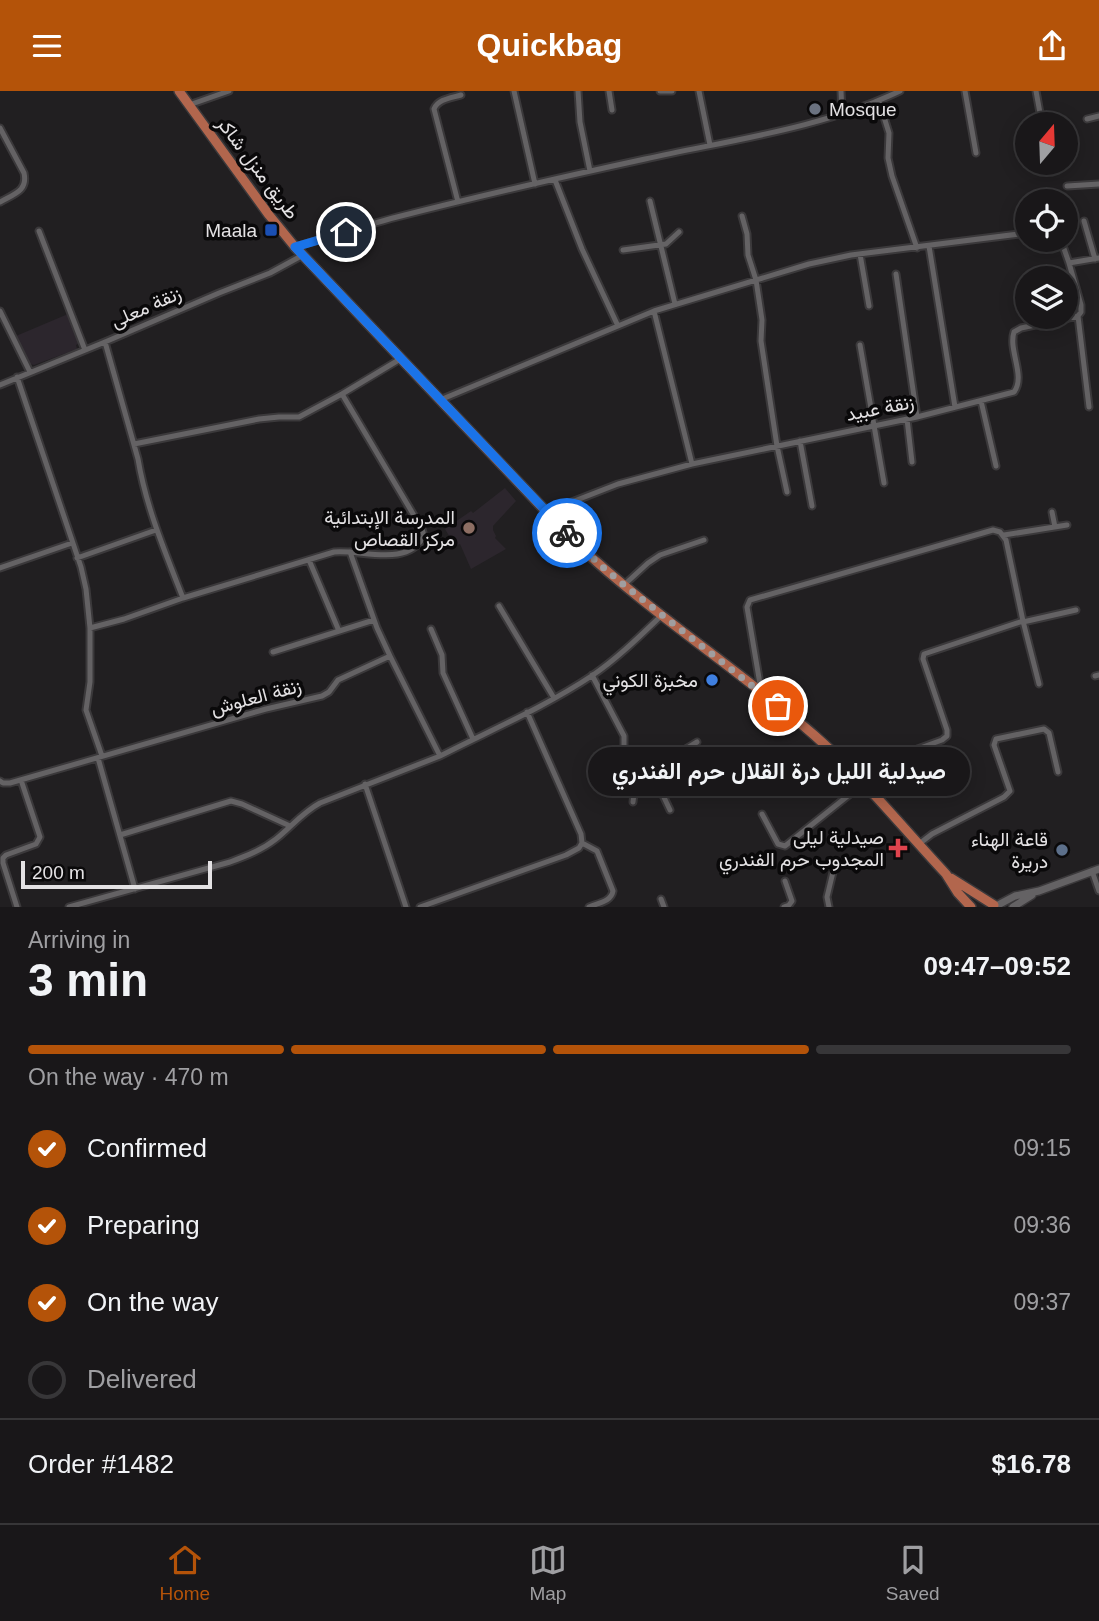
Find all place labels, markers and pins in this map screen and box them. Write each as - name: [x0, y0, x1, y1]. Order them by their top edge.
- place label: Mosque: [829, 99, 897, 120]
- marker: Mosque: [807, 101, 823, 117]
- pin: [316, 202, 376, 262]
- place label: Maala: [205, 220, 257, 241]
- marker: Maala: [263, 222, 279, 238]
- place label: المدرسة الإبتدائية مركز القصاص: [324, 507, 455, 551]
- marker: المدرسة الإبتدائية مركز القصاص: [461, 520, 477, 536]
- place label: مخبزة الكوني: [603, 670, 698, 696]
- marker: مخبزة الكوني: [704, 672, 720, 688]
- pin: [748, 676, 808, 736]
- callout: صيدلية الليل درة القلال حرم الفندري: [587, 748, 969, 797]
- place label: صيدلية ليلى المجدوب حرم الفندري: [719, 827, 884, 875]
- place label: قاعة الهناء دريرة: [971, 829, 1048, 873]
- marker: صيدلية ليلى المجدوب حرم الفندري: [890, 840, 906, 856]
- marker: قاعة الهناء دريرة: [1054, 842, 1070, 858]

